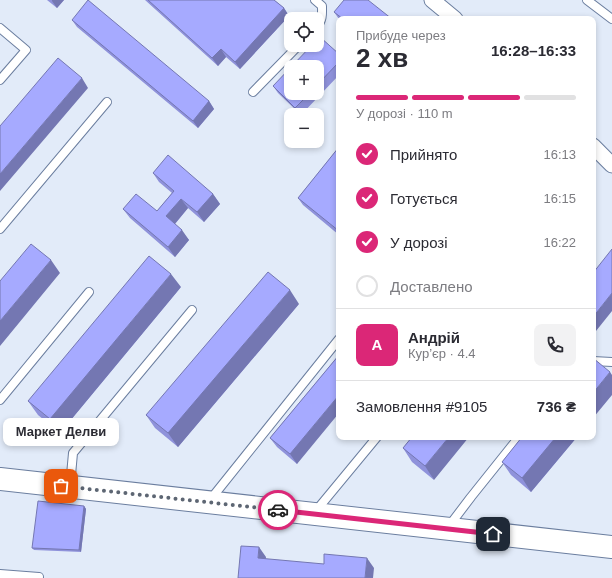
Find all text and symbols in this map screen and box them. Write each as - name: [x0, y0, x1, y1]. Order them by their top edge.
- map controls: [284, 12, 324, 148]
- button: locate: [284, 12, 324, 52]
- text: Прибуде через: [356, 28, 446, 43]
- text: 16:28–16:33: [491, 42, 576, 59]
- text: 2 хв: [356, 43, 408, 73]
- button: +: [284, 60, 324, 100]
- text: У дорозі · 110 m: [356, 106, 453, 121]
- button: −: [284, 108, 324, 148]
- icon: check: [356, 143, 378, 165]
- text: Прийнято: [390, 146, 457, 163]
- text: 16:13: [543, 147, 576, 162]
- icon: check: [356, 187, 378, 209]
- text: Готується: [390, 190, 458, 207]
- text: 16:15: [543, 191, 576, 206]
- icon: check: [356, 231, 378, 253]
- text: У дорозі: [390, 234, 448, 251]
- text: 16:22: [543, 235, 576, 250]
- text: Доставлено: [390, 278, 473, 295]
- button: phone: [534, 324, 576, 366]
- text: Андрій: [408, 329, 460, 346]
- text: А: [372, 336, 382, 353]
- text: Кур’єр · 4.4: [408, 346, 476, 361]
- text: Замовлення #9105: [356, 398, 487, 415]
- text: 736 ₴: [537, 398, 576, 415]
- callout: Маркет Делви: [3, 418, 119, 446]
- text: Маркет Делви: [16, 424, 106, 439]
- pin: [44, 469, 78, 503]
- icon: bag: [50, 475, 72, 497]
- courier: [258, 490, 298, 530]
- icon: car: [267, 499, 289, 521]
- pin: [476, 517, 510, 551]
- icon: home: [482, 523, 504, 545]

